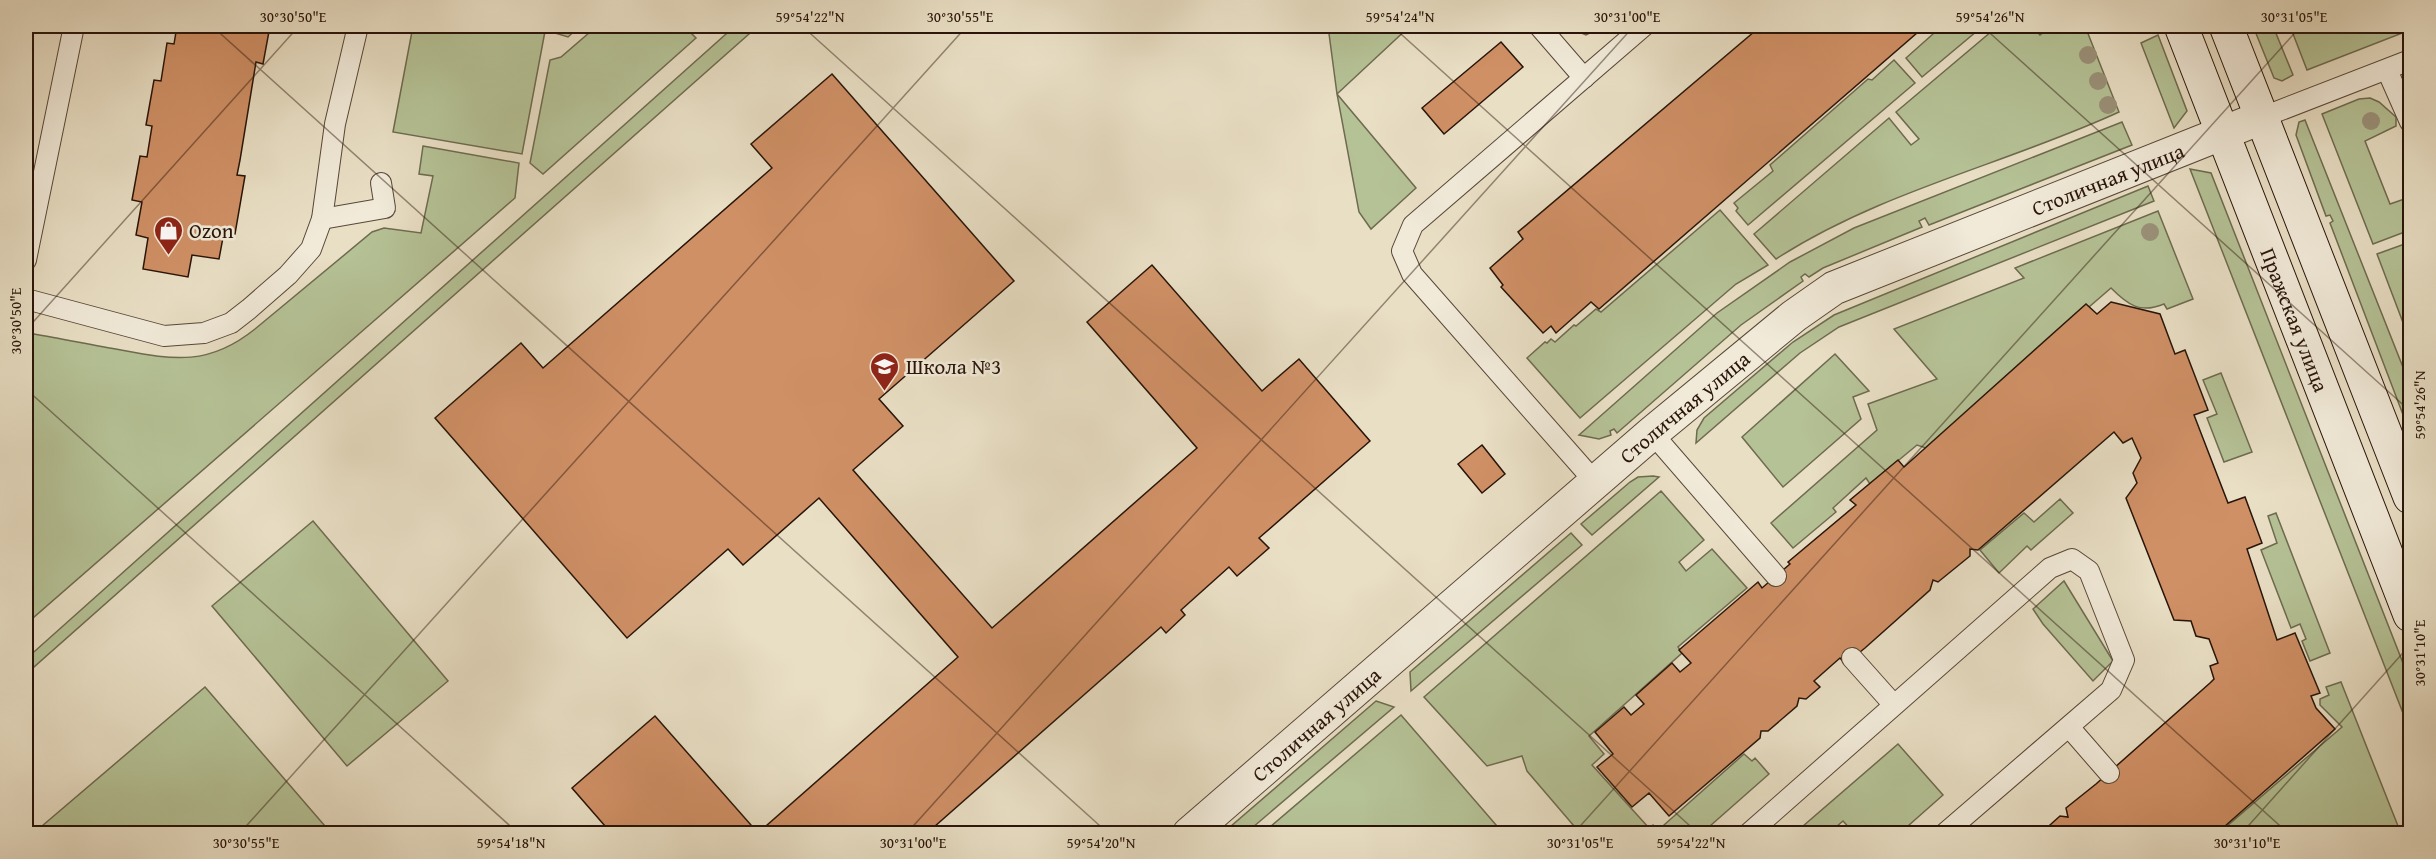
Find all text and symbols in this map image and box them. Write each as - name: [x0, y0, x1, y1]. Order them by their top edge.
- text: 30°30'50"E: [260, 6, 327, 27]
- text: 59°54'22"N: [776, 6, 845, 27]
- text: 30°30'55"E: [927, 6, 994, 27]
- text: 59°54'24"N: [1366, 6, 1435, 27]
- text: 30°31'00"E: [1594, 6, 1661, 27]
- text: 59°54'26"N: [1956, 6, 2025, 27]
- text: 30°31'05"E: [2261, 6, 2328, 27]
- street label: Столичная улица: [2027, 135, 2189, 223]
- shop icon: Ozon: [152, 214, 184, 256]
- place label: Ozon: [189, 215, 234, 246]
- street label: Пражская улица: [2253, 243, 2337, 396]
- text: 30°30'50"E: [5, 287, 26, 354]
- street label: Столичная улица: [1612, 343, 1756, 471]
- school or university icon: Школа №3: [869, 350, 901, 392]
- place label: Школа №3: [906, 351, 1001, 382]
- text: 59°54'26"N: [2409, 370, 2430, 439]
- text: 30°31'10"E: [2409, 619, 2430, 686]
- street label: Столичная улица: [1245, 659, 1387, 789]
- text: 30°30'55"E: [213, 832, 280, 853]
- text: 59°54'18"N: [477, 832, 546, 853]
- text: 30°31'00"E: [880, 832, 947, 853]
- text: 59°54'20"N: [1067, 832, 1136, 853]
- text: 30°31'05"E: [1547, 832, 1614, 853]
- text: 59°54'22"N: [1657, 832, 1726, 853]
- text: 30°31'10"E: [2214, 832, 2281, 853]

